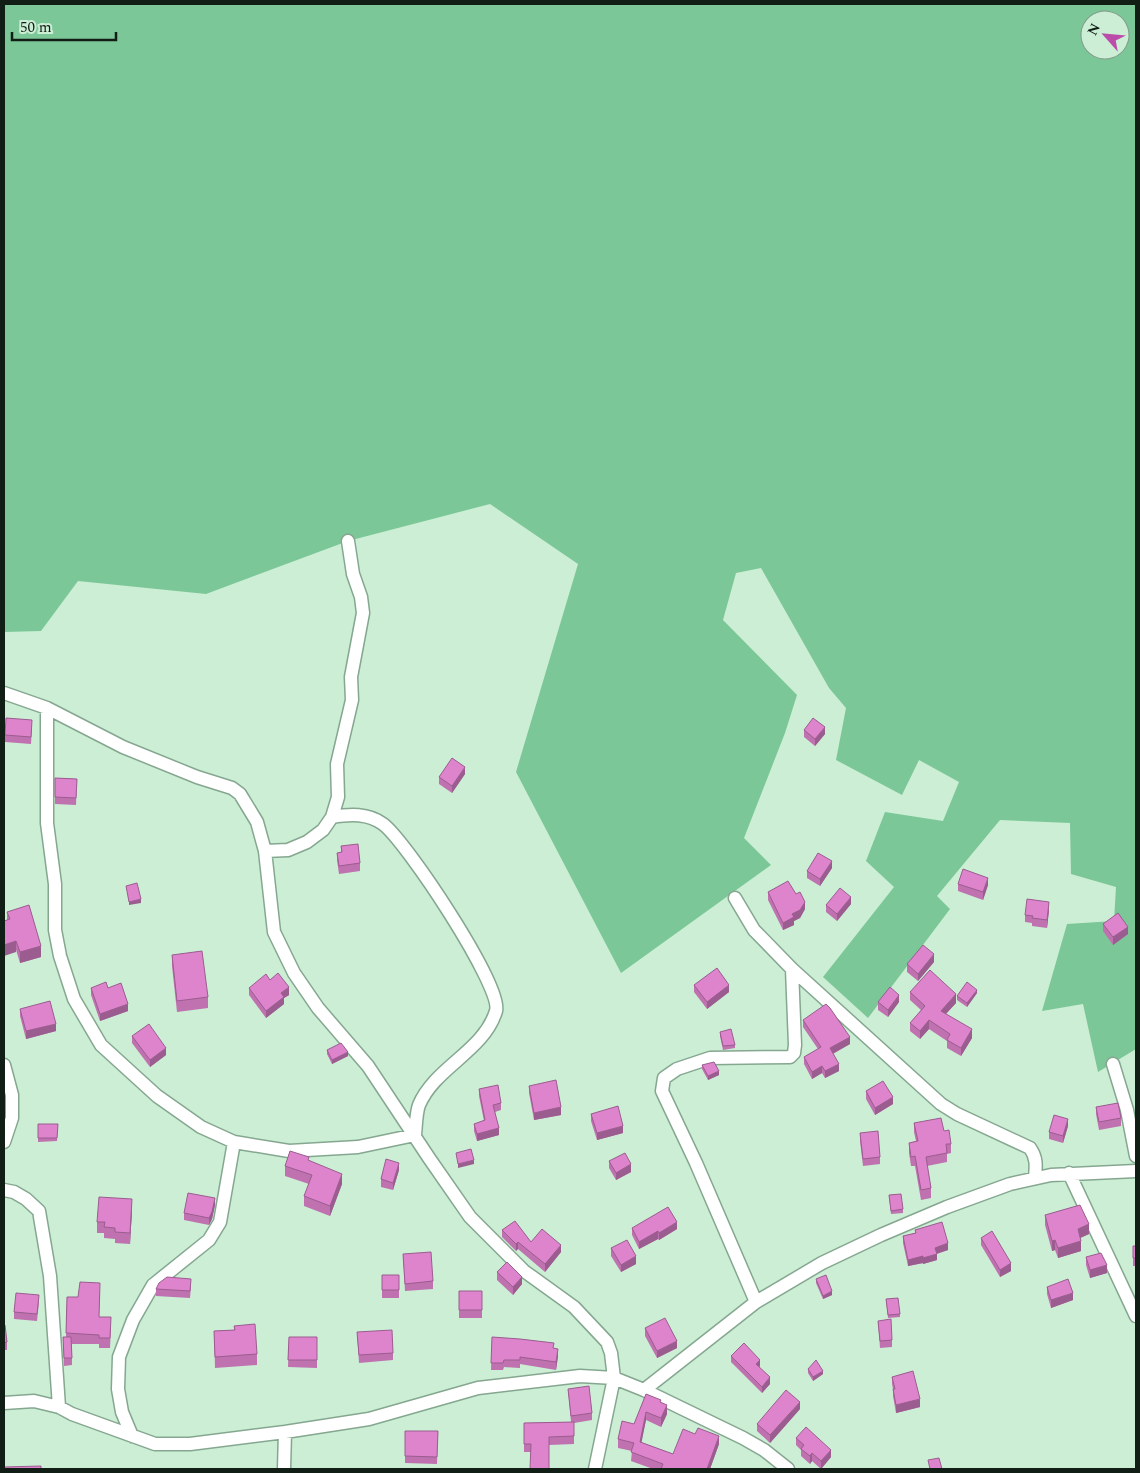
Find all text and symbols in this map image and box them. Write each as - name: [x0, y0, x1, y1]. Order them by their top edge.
- scale bar: [12, 10, 116, 42]
- north arrow: [1080, 10, 1130, 60]
- text: 50 m: [20, 16, 52, 39]
- text: N: [1082, 19, 1106, 39]

